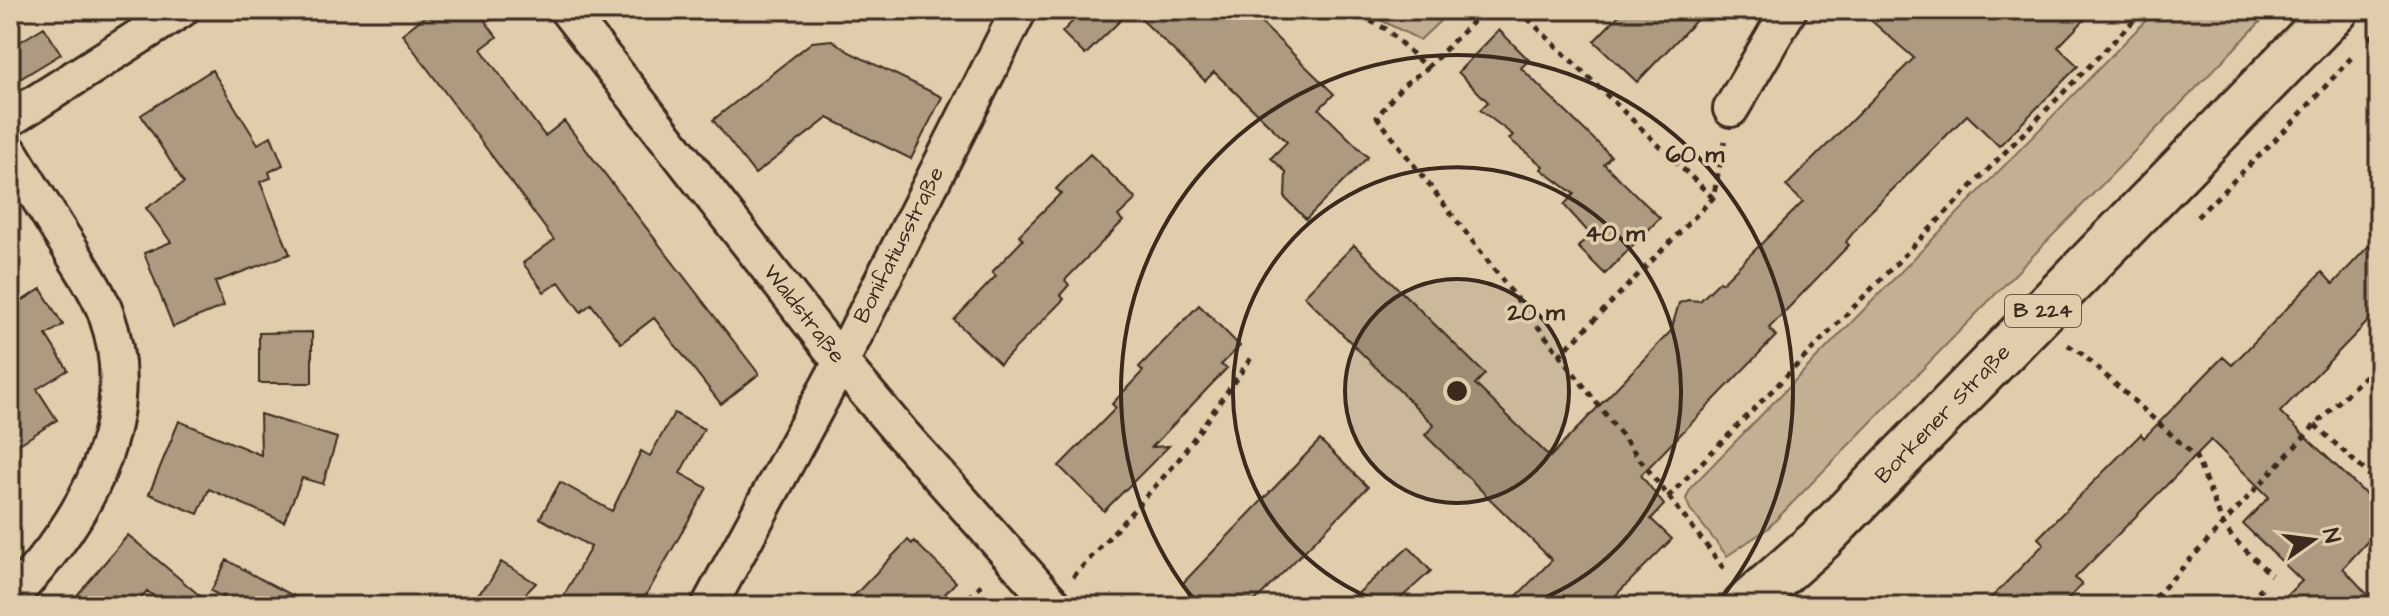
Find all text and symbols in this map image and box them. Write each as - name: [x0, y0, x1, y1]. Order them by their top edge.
- text: 60 m: [1666, 138, 1725, 172]
- street label: Bonifatiusstraße: [846, 161, 952, 329]
- text: 40 m: [1585, 217, 1645, 251]
- street label: Waldstraße: [756, 258, 852, 370]
- road number: B 224: [2005, 295, 2081, 327]
- text: 20 m: [1506, 296, 1565, 330]
- street label: Borkener Straße: [1868, 337, 2018, 491]
- centre of rings: [1443, 377, 1471, 405]
- north arrow: [2273, 500, 2353, 580]
- text: N: [2314, 525, 2348, 546]

